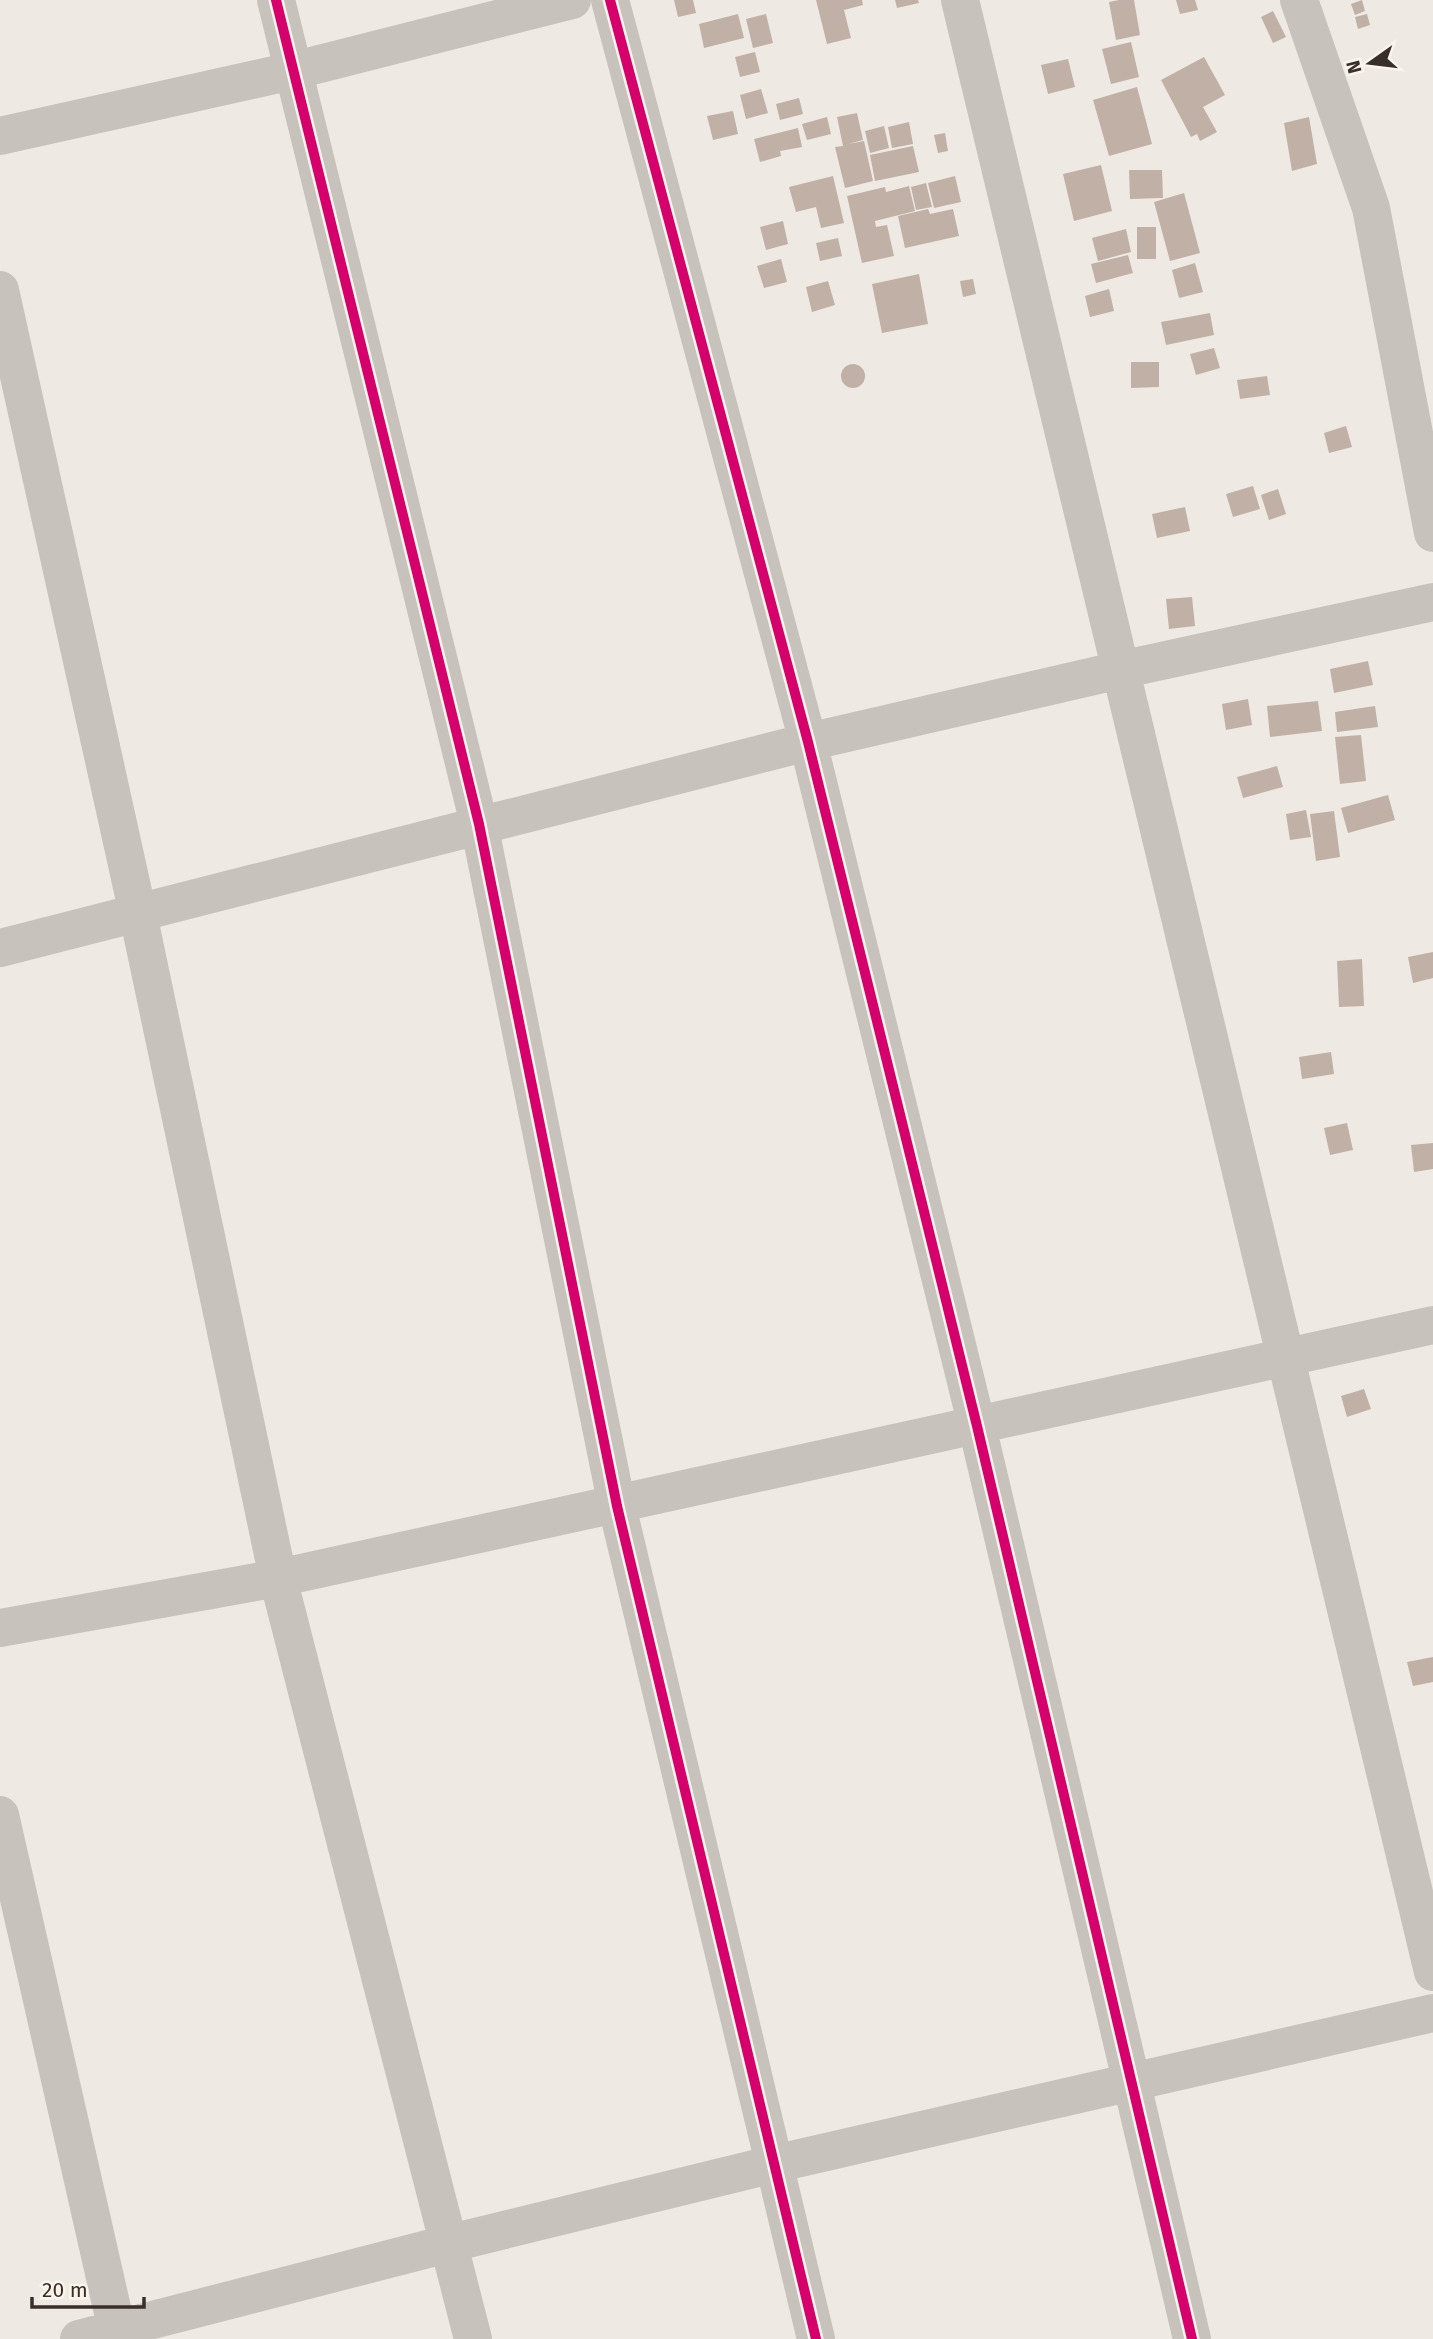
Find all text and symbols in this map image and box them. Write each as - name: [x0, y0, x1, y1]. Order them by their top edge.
- north arrow: [1335, 28, 1405, 98]
- text: N: [1341, 58, 1367, 76]
- scale bar: [32, 2266, 144, 2310]
- text: 20 m: [42, 2277, 88, 2303]

